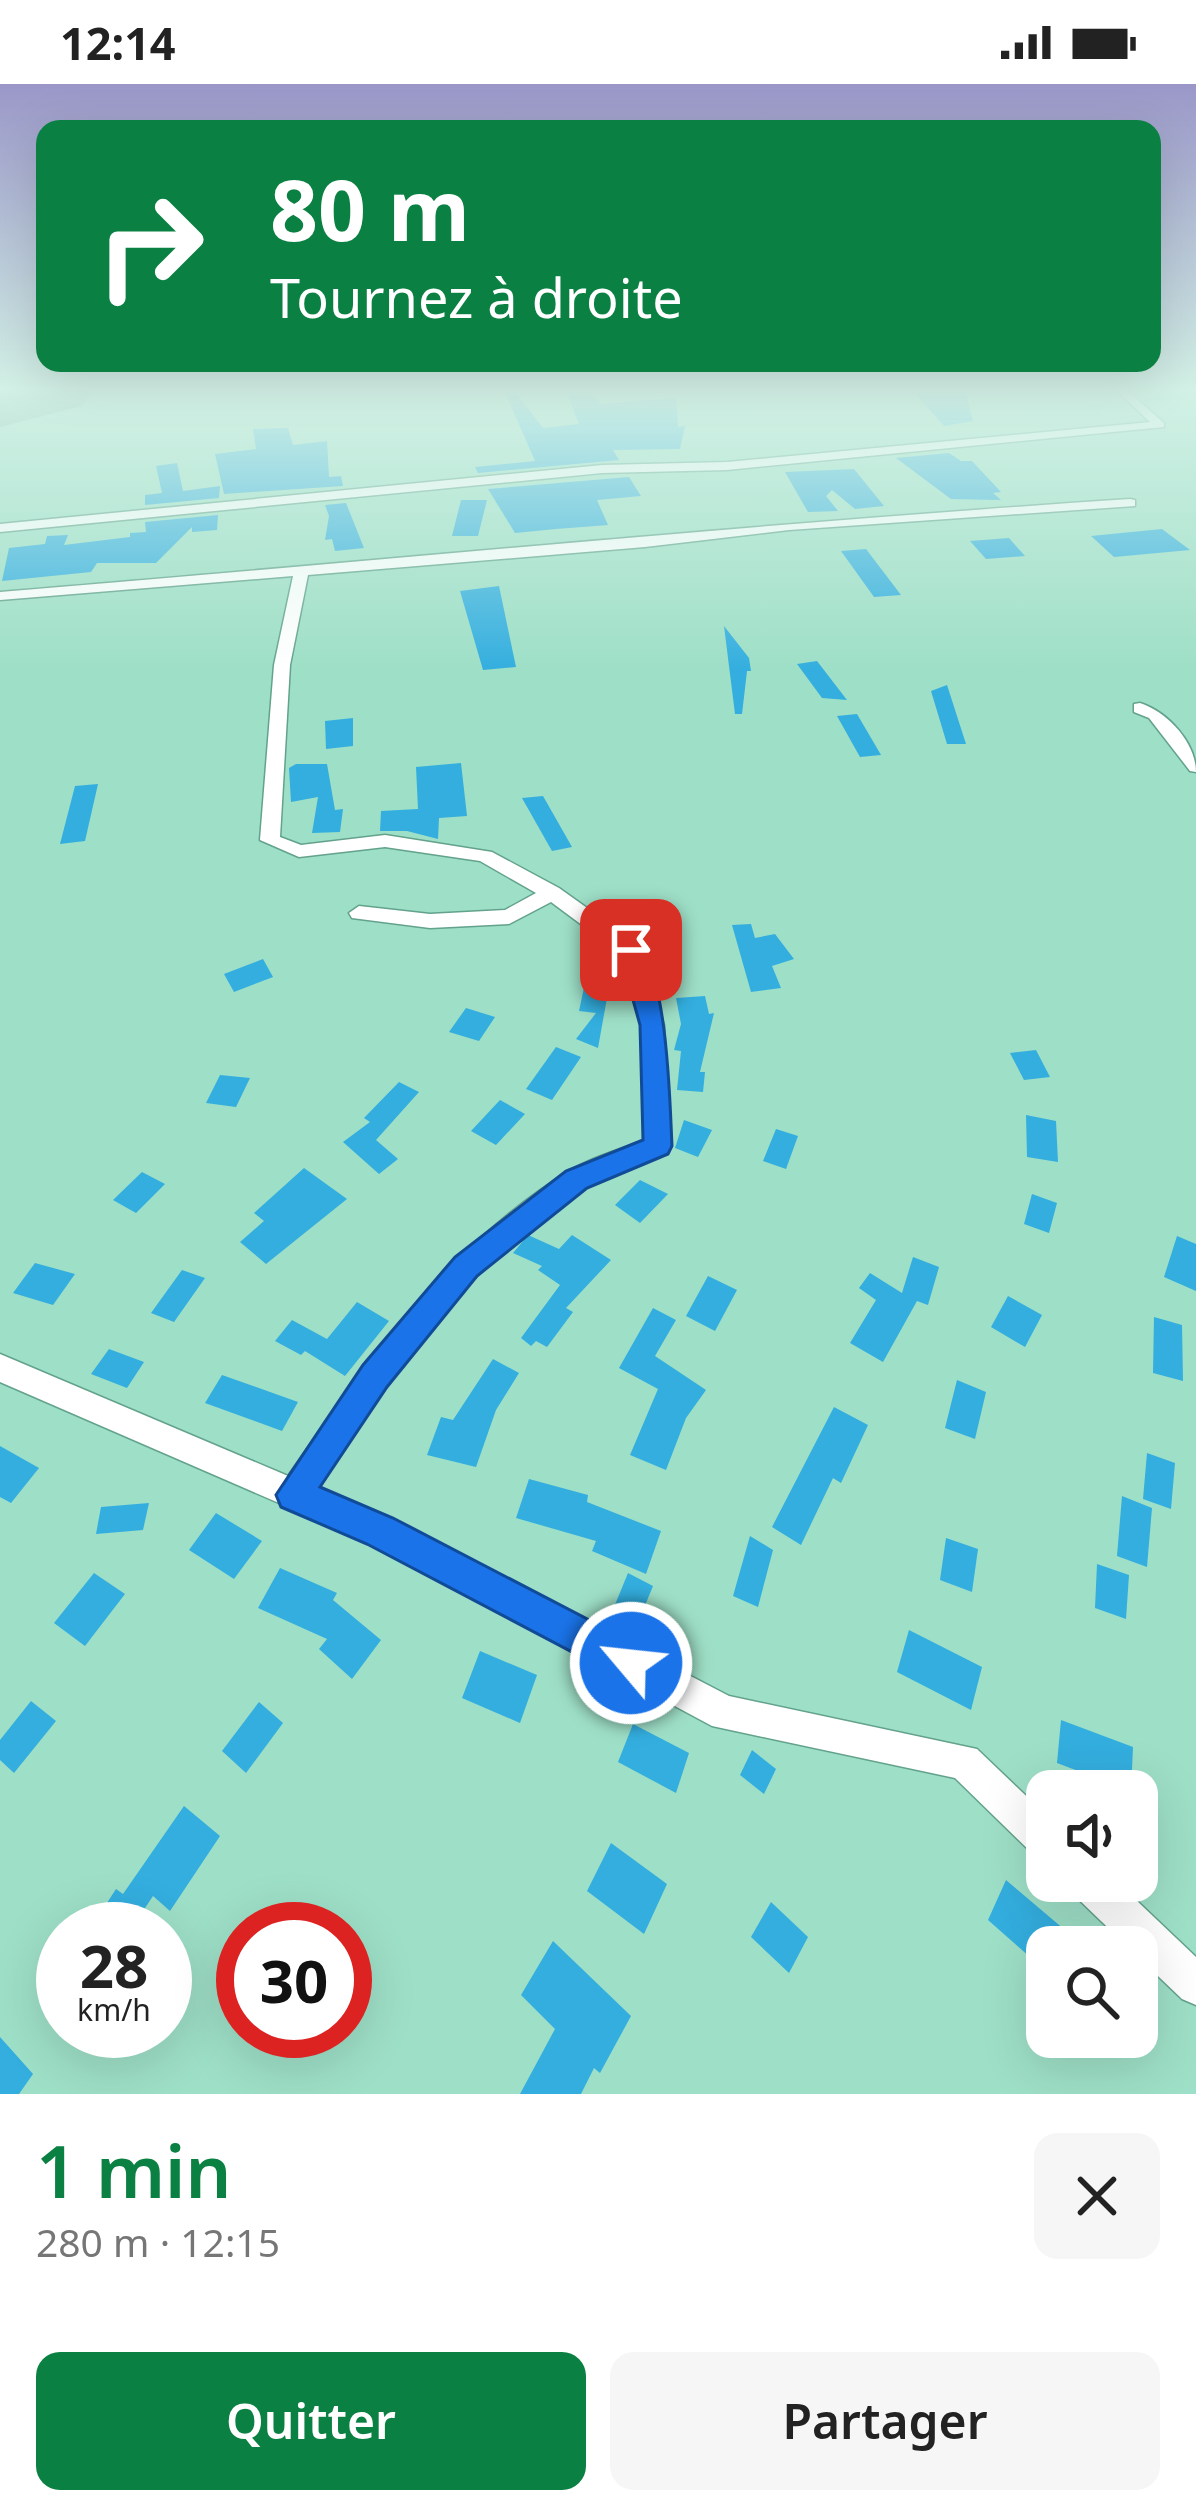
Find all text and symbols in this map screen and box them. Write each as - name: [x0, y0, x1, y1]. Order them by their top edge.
- text: 12:14: [60, 12, 176, 73]
- text: 80 m: [270, 151, 470, 266]
- icon: right: [72, 168, 228, 324]
- text: Tournez à droite: [270, 260, 683, 334]
- pin: [580, 899, 682, 1001]
- icon: arrive: [598, 917, 664, 983]
- position arrow: [568, 1600, 694, 1726]
- map controls: [1026, 1770, 1158, 2058]
- button: sound: [1026, 1770, 1158, 1902]
- speed limit sign: 30: [216, 1902, 372, 2058]
- text: 28: [80, 1924, 148, 2006]
- button: search: [1026, 1926, 1158, 2058]
- text: km/h: [77, 1989, 151, 2030]
- text: 1 min: [36, 2121, 231, 2219]
- button: close: [1034, 2133, 1160, 2259]
- text: 280 m · 12:15: [36, 2215, 280, 2268]
- button: Quitter: [36, 2352, 586, 2490]
- button: Partager: [610, 2352, 1160, 2490]

